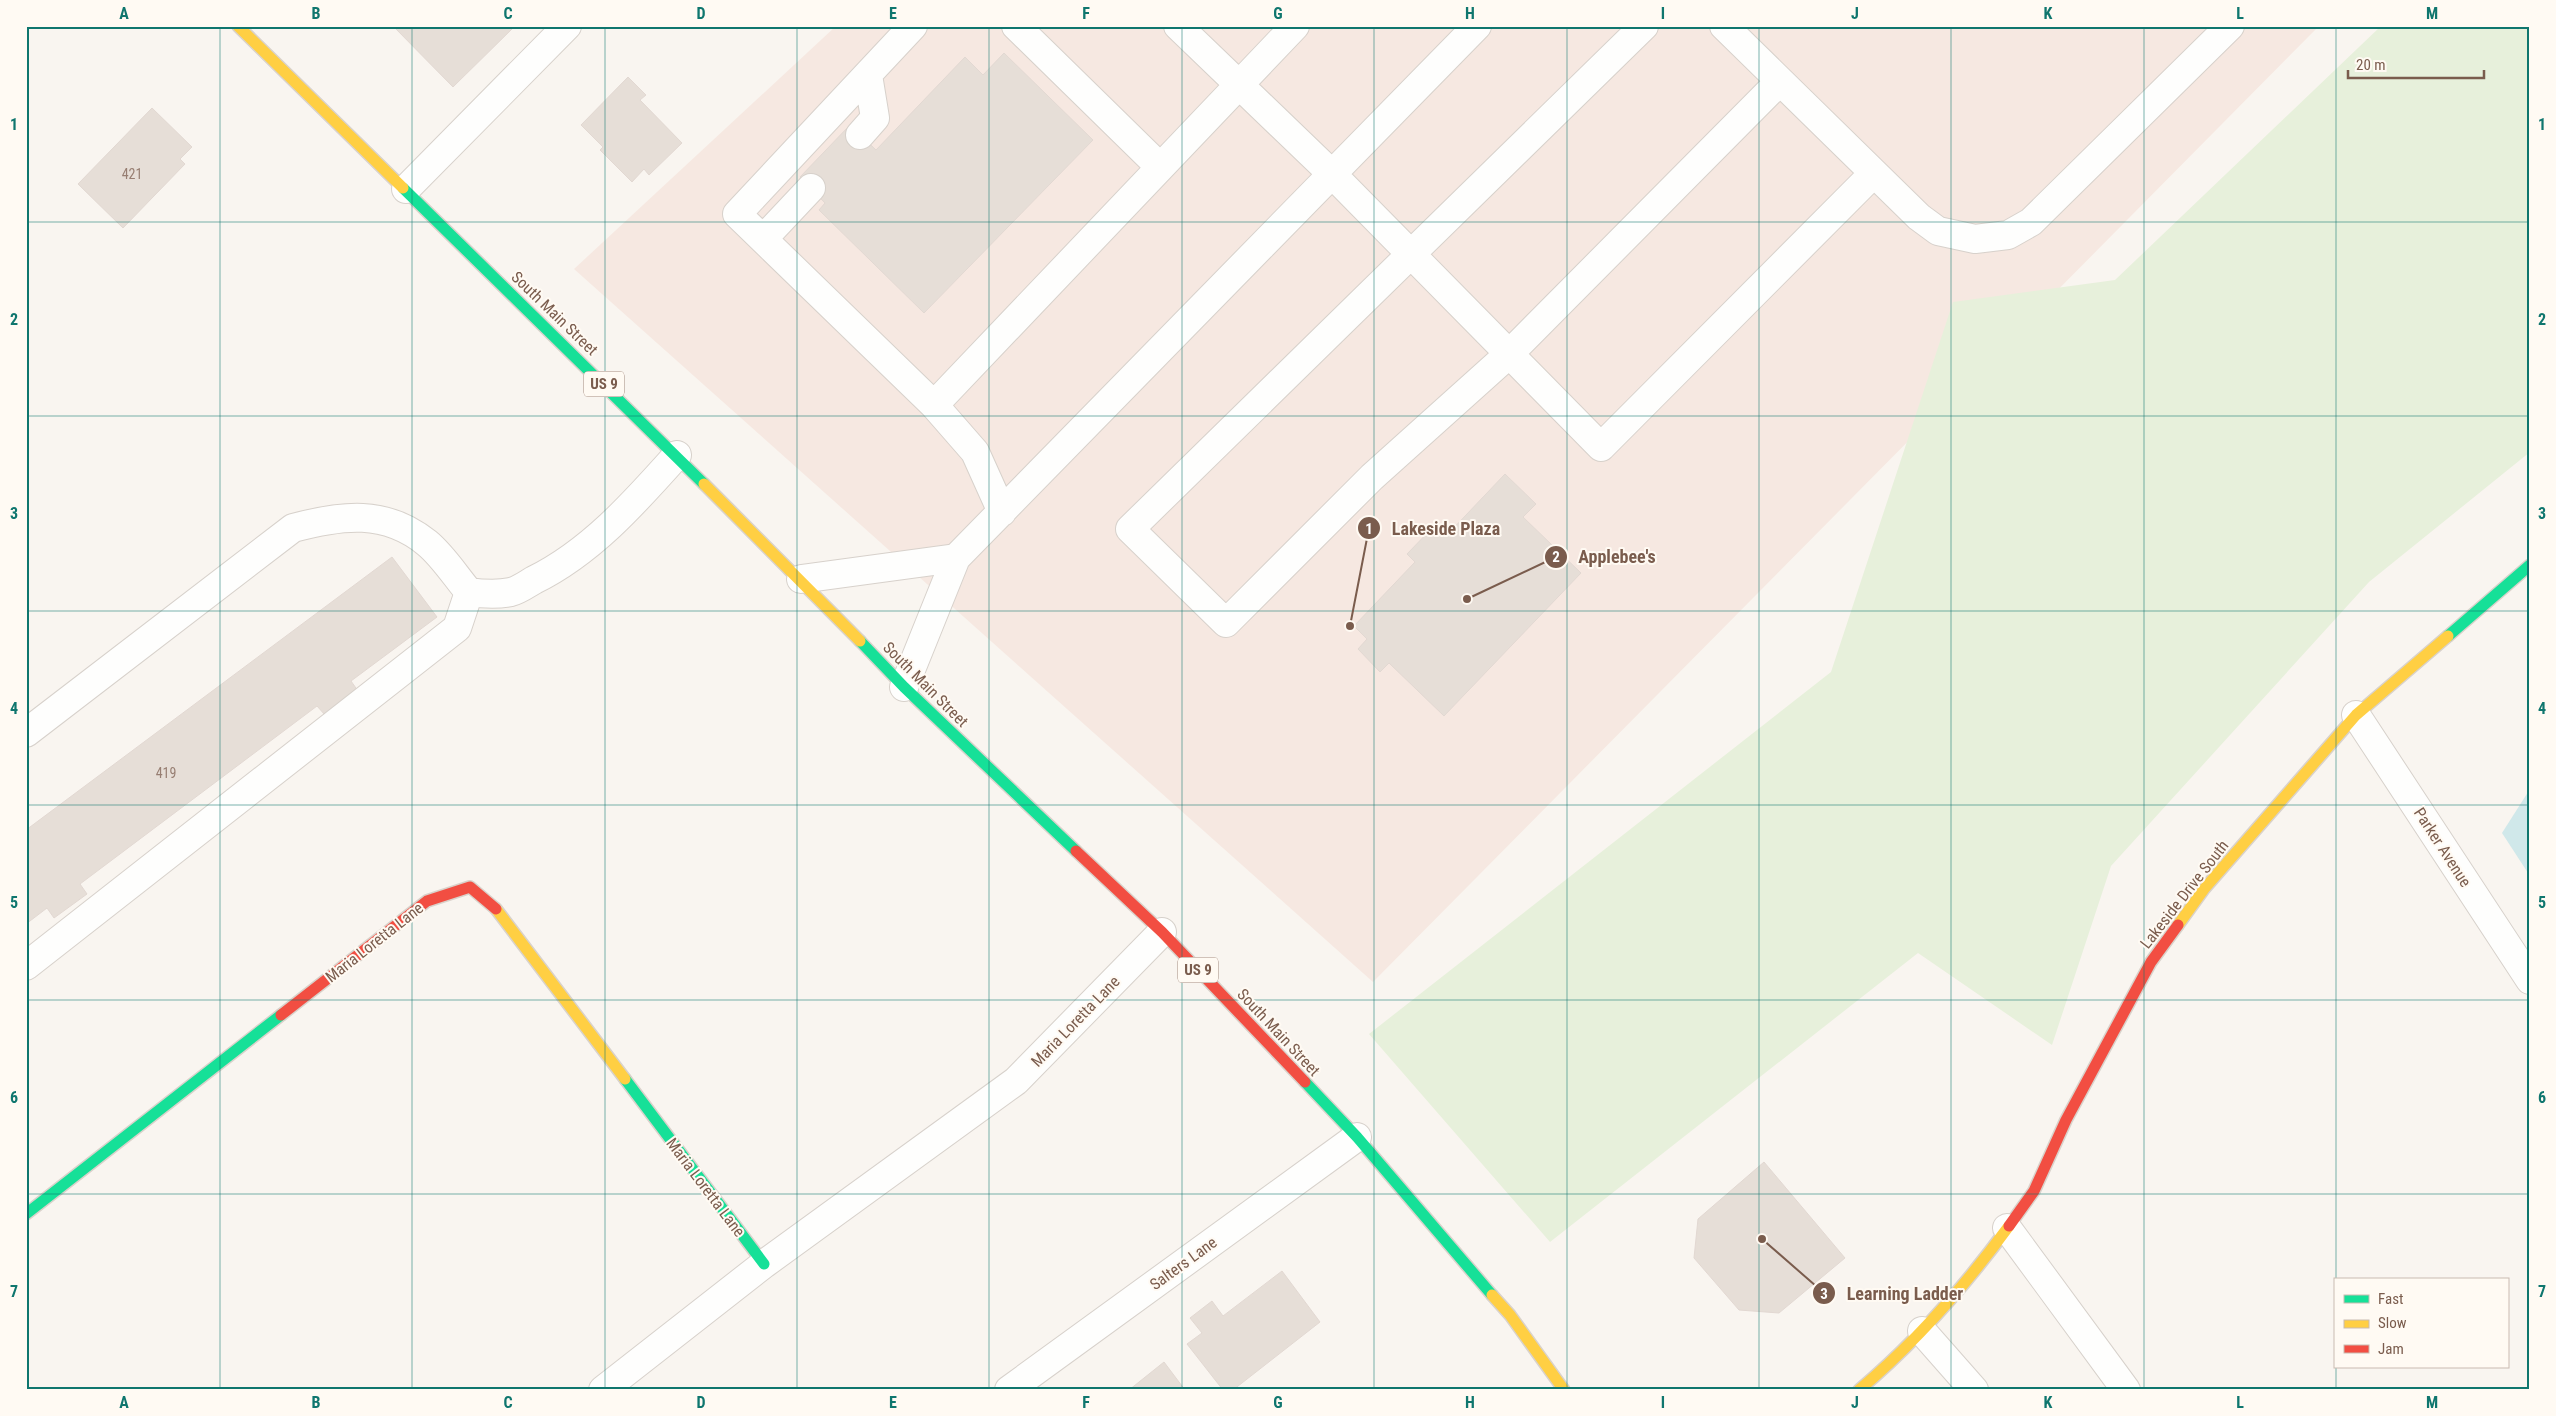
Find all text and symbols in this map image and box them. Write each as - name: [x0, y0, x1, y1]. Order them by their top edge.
- text: A: [119, 4, 129, 23]
- text: B: [312, 4, 321, 23]
- text: C: [503, 4, 513, 23]
- text: D: [696, 4, 706, 23]
- text: E: [889, 4, 897, 23]
- text: F: [1082, 4, 1090, 23]
- text: G: [1273, 4, 1283, 23]
- text: H: [1465, 4, 1475, 23]
- text: I: [1661, 4, 1665, 23]
- text: J: [1851, 4, 1859, 23]
- text: K: [2044, 4, 2053, 23]
- text: L: [2236, 4, 2244, 23]
- text: M: [2426, 4, 2438, 23]
- scale bar: [2348, 48, 2485, 80]
- text: 20 m: [2356, 56, 2386, 74]
- text: 1: [10, 115, 18, 134]
- text: 1: [2538, 115, 2546, 134]
- house number: 421: [122, 166, 142, 182]
- street label: South Main Street: [508, 267, 602, 359]
- text: 2: [10, 310, 18, 329]
- text: 2: [2538, 310, 2546, 329]
- road number: US 9: [584, 372, 624, 396]
- text: 3: [10, 504, 18, 523]
- text: 3: [2538, 504, 2546, 523]
- callout: Lakeside Plaza: [1357, 512, 1510, 545]
- text: Lakeside Plaza: [1392, 518, 1500, 539]
- text: 1: [1365, 520, 1373, 538]
- callout: Applebee's: [1543, 541, 1666, 574]
- text: Applebee's: [1578, 546, 1656, 567]
- text: 2: [1552, 548, 1560, 566]
- street label: South Main Street: [879, 638, 972, 731]
- text: 4: [10, 699, 18, 718]
- text: 4: [2538, 699, 2546, 718]
- house number: 419: [156, 765, 176, 781]
- street label: Parker Avenue: [2410, 804, 2475, 890]
- street label: Lakeside Drive South: [2136, 836, 2233, 952]
- text: 5: [10, 893, 18, 912]
- text: 5: [2538, 893, 2546, 912]
- street label: Maria Loretta Lane: [322, 898, 427, 986]
- road number: US 9: [1178, 958, 1218, 982]
- street label: Maria Loretta Lane: [1027, 972, 1123, 1071]
- street label: South Main Street: [1233, 985, 1324, 1080]
- text: 6: [10, 1088, 18, 1107]
- text: 6: [2538, 1088, 2546, 1107]
- street label: Maria Loretta Lane: [662, 1134, 749, 1240]
- street label: Salters Lane: [1146, 1233, 1221, 1294]
- callout: Learning Ladder: [1812, 1277, 1974, 1310]
- legend: [2334, 1278, 2508, 1368]
- text: 7: [10, 1282, 18, 1301]
- text: 7: [2538, 1282, 2546, 1301]
- text: Learning Ladder: [1847, 1283, 1963, 1304]
- text: 3: [1820, 1285, 1828, 1303]
- text: Fast: [2378, 1290, 2403, 1308]
- text: Slow: [2378, 1314, 2407, 1332]
- text: Jam: [2378, 1340, 2404, 1358]
- text: A: [119, 1393, 129, 1412]
- text: B: [312, 1393, 321, 1412]
- text: C: [503, 1393, 513, 1412]
- text: D: [696, 1393, 706, 1412]
- text: E: [889, 1393, 897, 1412]
- text: F: [1082, 1393, 1090, 1412]
- text: G: [1273, 1393, 1283, 1412]
- text: H: [1465, 1393, 1475, 1412]
- text: I: [1661, 1393, 1665, 1412]
- text: J: [1851, 1393, 1859, 1412]
- text: K: [2044, 1393, 2053, 1412]
- text: L: [2236, 1393, 2244, 1412]
- text: M: [2426, 1393, 2438, 1412]

